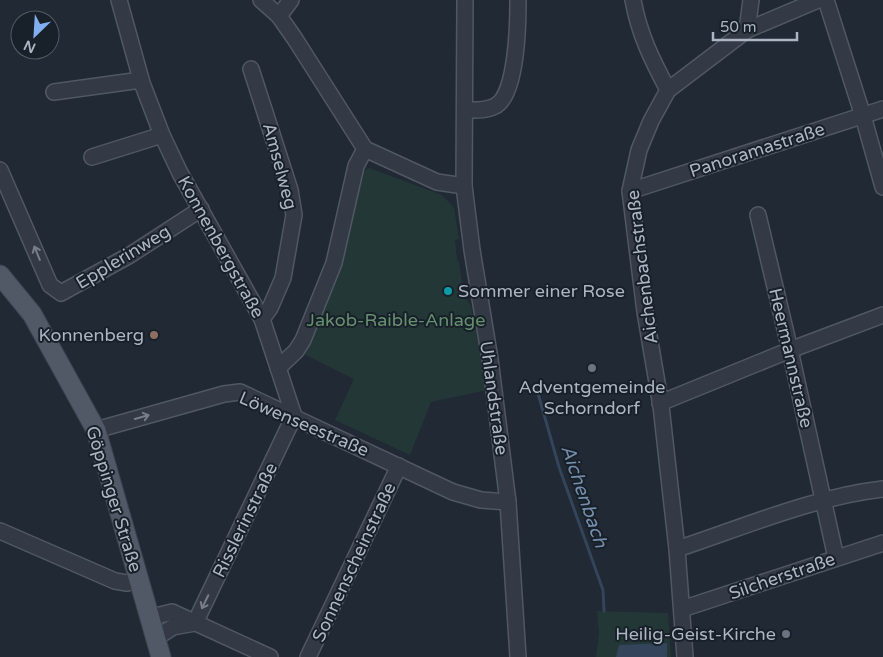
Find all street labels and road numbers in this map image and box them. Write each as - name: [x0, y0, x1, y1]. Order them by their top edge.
- street label: Panoramastraße: [687, 118, 827, 182]
- street label: Amselweg: [258, 120, 302, 212]
- street label: Konnenbergstraße: [173, 172, 269, 322]
- street label: Aichenbachstraße: [622, 189, 662, 345]
- street label: Epplerinweg: [72, 220, 174, 294]
- street label: Heermannstraße: [764, 286, 818, 430]
- street label: Uhlandstraße: [475, 340, 513, 456]
- street label: Löwenseestraße: [236, 387, 372, 461]
- street label: Göppinger Straße: [81, 423, 147, 575]
- street label: Risslerinstraße: [208, 459, 282, 581]
- street label: Sonnenscheinstraße: [307, 479, 401, 645]
- street label: Silcherstraße: [726, 548, 838, 604]

